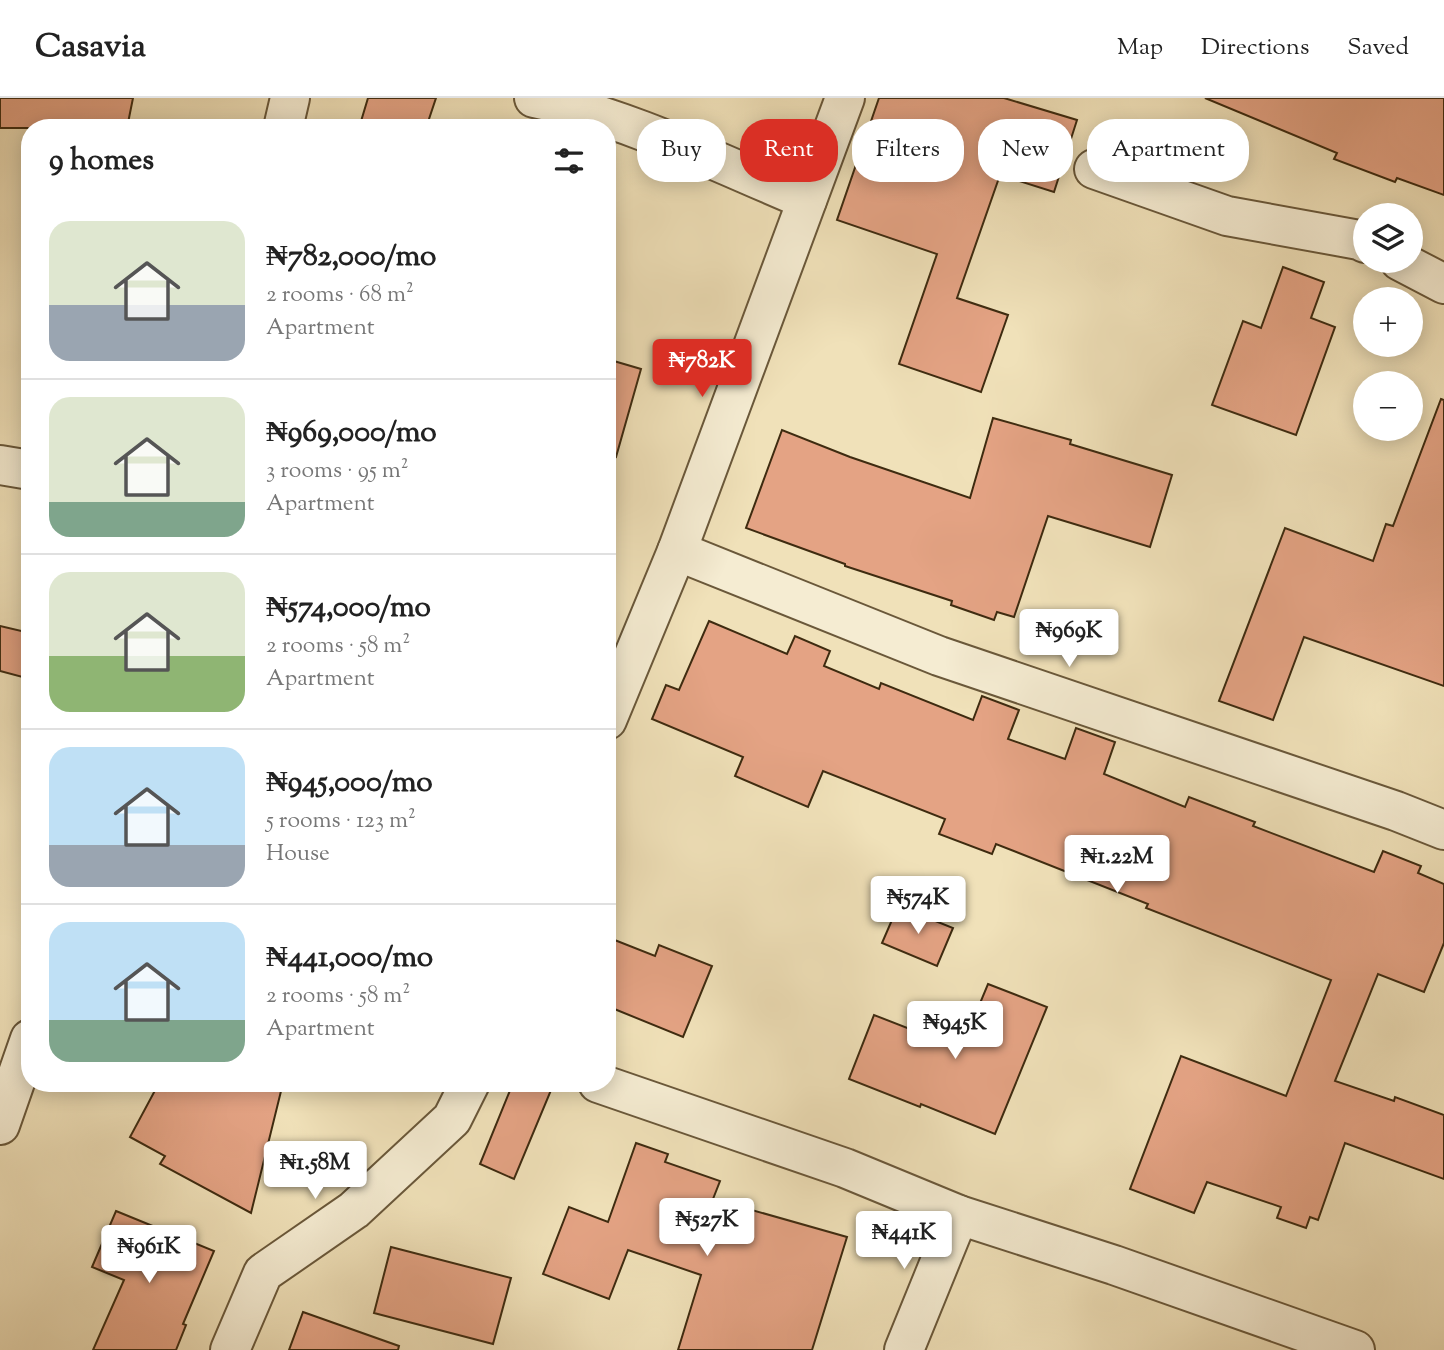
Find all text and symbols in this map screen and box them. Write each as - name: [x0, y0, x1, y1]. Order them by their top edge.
- text: Casavia: [35, 24, 146, 72]
- text: Map: [1117, 31, 1163, 65]
- text: Directions: [1201, 31, 1309, 65]
- text: Saved: [1347, 31, 1409, 65]
- chip: Buy: [637, 119, 726, 182]
- chip: Rent: [740, 119, 838, 182]
- chip: Filters: [852, 119, 964, 182]
- chip: New: [978, 119, 1073, 182]
- chip: Apartment: [1087, 119, 1249, 182]
- text: 9 homes: [49, 140, 154, 183]
- icon: filters: [550, 142, 588, 180]
- map controls: [1353, 203, 1423, 441]
- button: layers: [1353, 203, 1423, 273]
- text: ₦782,000/mo: [266, 236, 436, 279]
- icon: home: [105, 249, 189, 333]
- text: 2 rooms · 68 m²: [266, 279, 414, 312]
- button: +: [1353, 287, 1423, 357]
- text: Apartment: [266, 312, 375, 345]
- pin: ₦782K: [653, 340, 751, 399]
- text: ₦782K: [669, 345, 735, 378]
- button: −: [1353, 371, 1423, 441]
- text: ₦969,000/mo: [266, 412, 437, 455]
- icon: home: [105, 425, 189, 509]
- text: 3 rooms · 95 m²: [266, 455, 409, 488]
- text: Apartment: [266, 488, 375, 521]
- text: ₦574,000/mo: [266, 587, 431, 630]
- icon: home: [105, 600, 189, 684]
- pin: ₦969K: [1020, 610, 1118, 669]
- text: ₦969K: [1035, 615, 1103, 648]
- text: 2 rooms · 58 m²: [266, 630, 410, 663]
- text: Apartment: [266, 663, 375, 696]
- text: ₦945,000/mo: [266, 762, 433, 805]
- icon: home: [105, 775, 189, 859]
- text: 5 rooms · 123 m²: [266, 805, 416, 838]
- pin: ₦1.22M: [1060, 836, 1174, 895]
- text: House: [266, 838, 330, 871]
- text: ₦1.22M: [1081, 841, 1153, 874]
- pin: ₦574K: [869, 876, 967, 936]
- text: ₦574K: [887, 882, 949, 915]
- text: ₦441,000/mo: [266, 937, 433, 980]
- icon: home: [105, 950, 189, 1034]
- text: 2 rooms · 58 m²: [266, 980, 410, 1013]
- pin: ₦945K: [906, 1002, 1004, 1061]
- text: ₦945K: [923, 1007, 987, 1040]
- text: Apartment: [266, 1013, 375, 1046]
- pin: ₦1.58M: [258, 1142, 372, 1201]
- text: ₦1.58M: [280, 1147, 350, 1180]
- pin: ₦527K: [658, 1198, 756, 1258]
- text: ₦527K: [675, 1204, 739, 1237]
- pin: ₦441K: [855, 1212, 953, 1271]
- text: ₦441K: [872, 1217, 936, 1250]
- pin: ₦961K: [100, 1226, 198, 1285]
- text: ₦961K: [117, 1231, 181, 1264]

